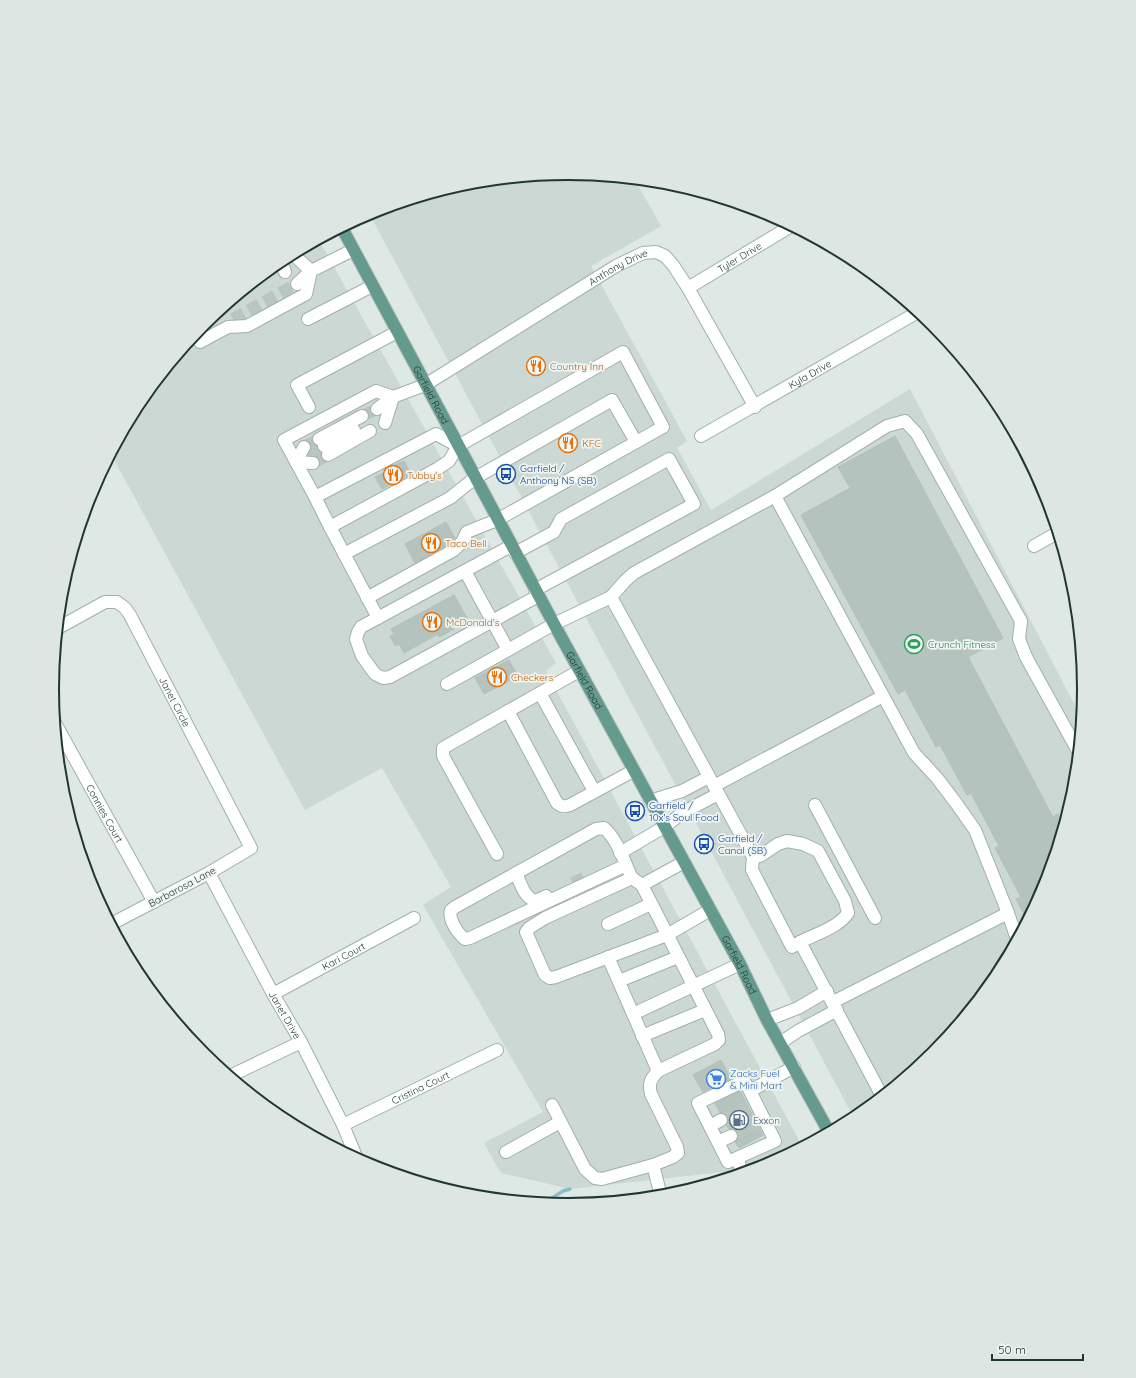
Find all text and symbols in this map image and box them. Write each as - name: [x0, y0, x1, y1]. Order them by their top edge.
- street label: Tyler Drive: [715, 239, 764, 275]
- street label: Anthony Drive: [586, 246, 648, 288]
- restaurant icon: Country Inn: [525, 355, 547, 377]
- street label: Kyla Drive: [786, 356, 834, 391]
- place label: Country Inn: [550, 360, 604, 373]
- street label: Garfield Road: [410, 363, 452, 426]
- restaurant icon: KFC: [557, 432, 579, 454]
- place label: KFC: [582, 437, 601, 450]
- place label: Garfield / Anthony NS (SB): [520, 462, 597, 487]
- bus stop icon: Garfield / Anthony NS (SB): [495, 463, 517, 485]
- restaurant icon: Tubby's: [382, 464, 404, 486]
- place label: Tubby's: [407, 469, 442, 482]
- restaurant icon: Taco Bell: [420, 532, 442, 554]
- place label: Taco Bell: [445, 537, 487, 550]
- restaurant icon: McDonald's: [421, 611, 443, 633]
- place label: McDonald's: [446, 616, 500, 629]
- sports icon: Crunch Fitness: [903, 633, 925, 655]
- place label: Crunch Fitness: [928, 638, 996, 651]
- street label: Garfield Road: [564, 649, 606, 711]
- restaurant icon: Checkers: [486, 666, 508, 688]
- place label: Checkers: [511, 671, 554, 684]
- street label: Janet Circle: [157, 674, 194, 729]
- street label: Connies Court: [83, 782, 127, 845]
- place label: Garfield / 10x's Soul Food: [649, 799, 719, 824]
- bus stop icon: Garfield / 10x's Soul Food: [624, 800, 646, 822]
- place label: Garfield / Canal (SB): [718, 832, 767, 857]
- bus stop icon: Garfield / Canal (SB): [693, 833, 715, 855]
- street label: Barbarosa Lane: [146, 864, 218, 910]
- street label: Garfield Road: [719, 933, 760, 996]
- street label: Kari Court: [320, 939, 368, 973]
- street label: Janet Drive: [266, 988, 304, 1041]
- street label: Cristina Court: [389, 1067, 452, 1107]
- place label: Zacks Fuel & Mini Mart: [730, 1067, 783, 1092]
- supermarket icon: Zacks Fuel & Mini Mart: [705, 1068, 727, 1090]
- fuel station icon: Exxon: [728, 1109, 750, 1131]
- place label: Exxon: [753, 1114, 780, 1127]
- scale bar: [992, 1336, 1083, 1362]
- text: 50 m: [998, 1342, 1026, 1357]

